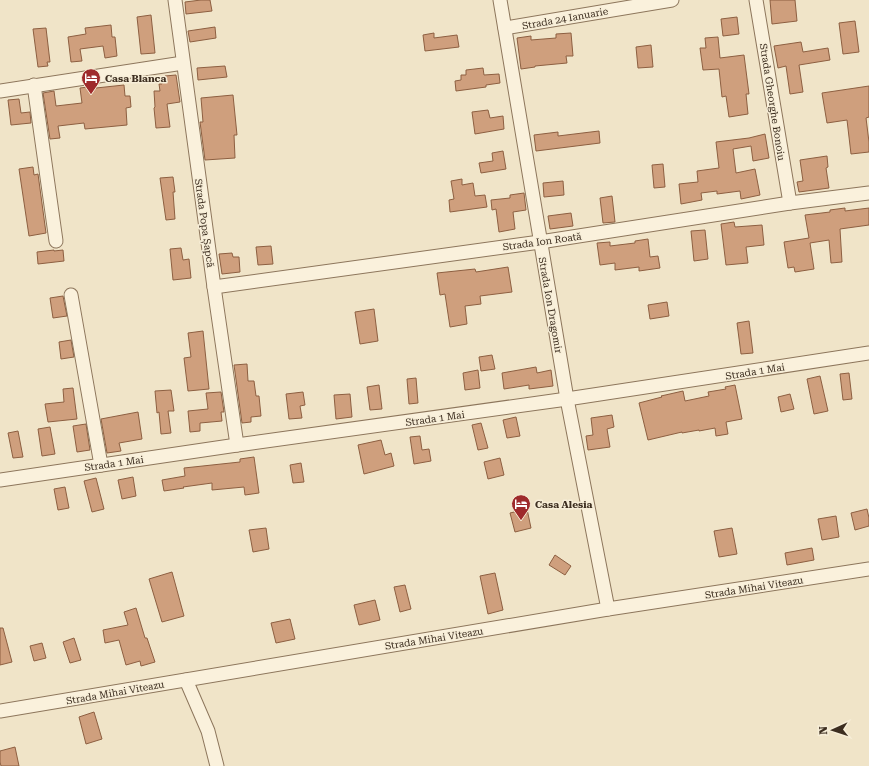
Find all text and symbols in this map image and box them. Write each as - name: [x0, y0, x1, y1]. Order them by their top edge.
- street label: Strada 24 Ianuarie: [521, 5, 609, 31]
- street label: Strada Gheorghe Bonoiu: [758, 43, 787, 162]
- hotel icon: Casa Blanca: [80, 67, 102, 95]
- place label: Casa Blanca: [105, 73, 166, 84]
- street label: Strada Popa Șapcă: [191, 178, 216, 269]
- street label: Strada Ion Roată: [502, 230, 583, 252]
- street label: Strada Ion Dragomir: [537, 256, 564, 354]
- street label: Strada 1 Mai: [725, 361, 785, 382]
- street label: Strada 1 Mai: [405, 409, 465, 428]
- street label: Strada 1 Mai: [84, 454, 144, 473]
- hotel icon: Casa Alesia: [510, 493, 532, 521]
- place label: Casa Alesia: [535, 499, 592, 510]
- street label: Strada Mihai Viteazu: [704, 574, 805, 601]
- street label: Strada Mihai Viteazu: [384, 625, 485, 652]
- street label: Strada Mihai Viteazu: [65, 678, 166, 707]
- north arrow: [813, 710, 853, 750]
- text: N: [817, 725, 830, 735]

